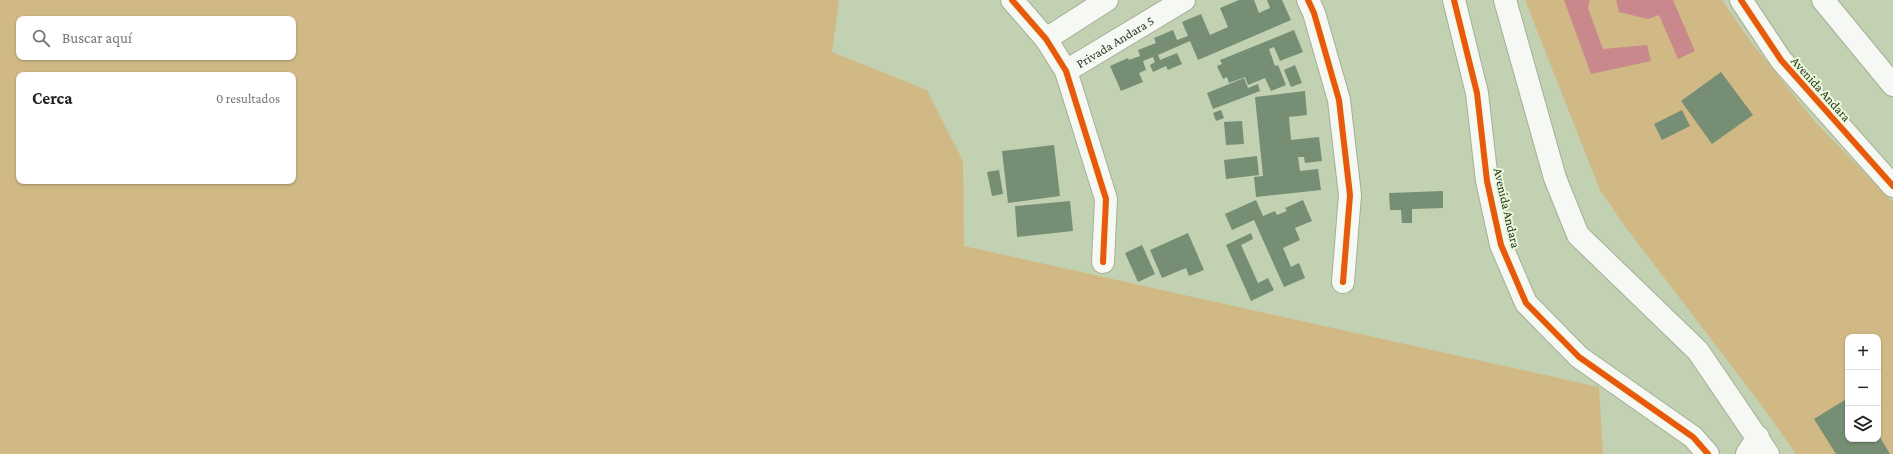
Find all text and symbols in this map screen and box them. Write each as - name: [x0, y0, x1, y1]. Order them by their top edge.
- street label: Privada Andara 5: [1073, 12, 1156, 71]
- search box: [16, 16, 296, 60]
- icon: search: [30, 27, 52, 49]
- text: Buscar aquí: [62, 30, 132, 46]
- street label: Avenida Andara: [1788, 54, 1854, 124]
- text: Cerca: [32, 89, 72, 108]
- text: 0 resultados: [216, 91, 280, 106]
- street label: Avenida Andara: [1490, 166, 1524, 250]
- map controls: [1845, 334, 1881, 442]
- button: +: [1845, 334, 1881, 370]
- button: −: [1845, 370, 1881, 406]
- button: layers: [1845, 406, 1881, 442]

